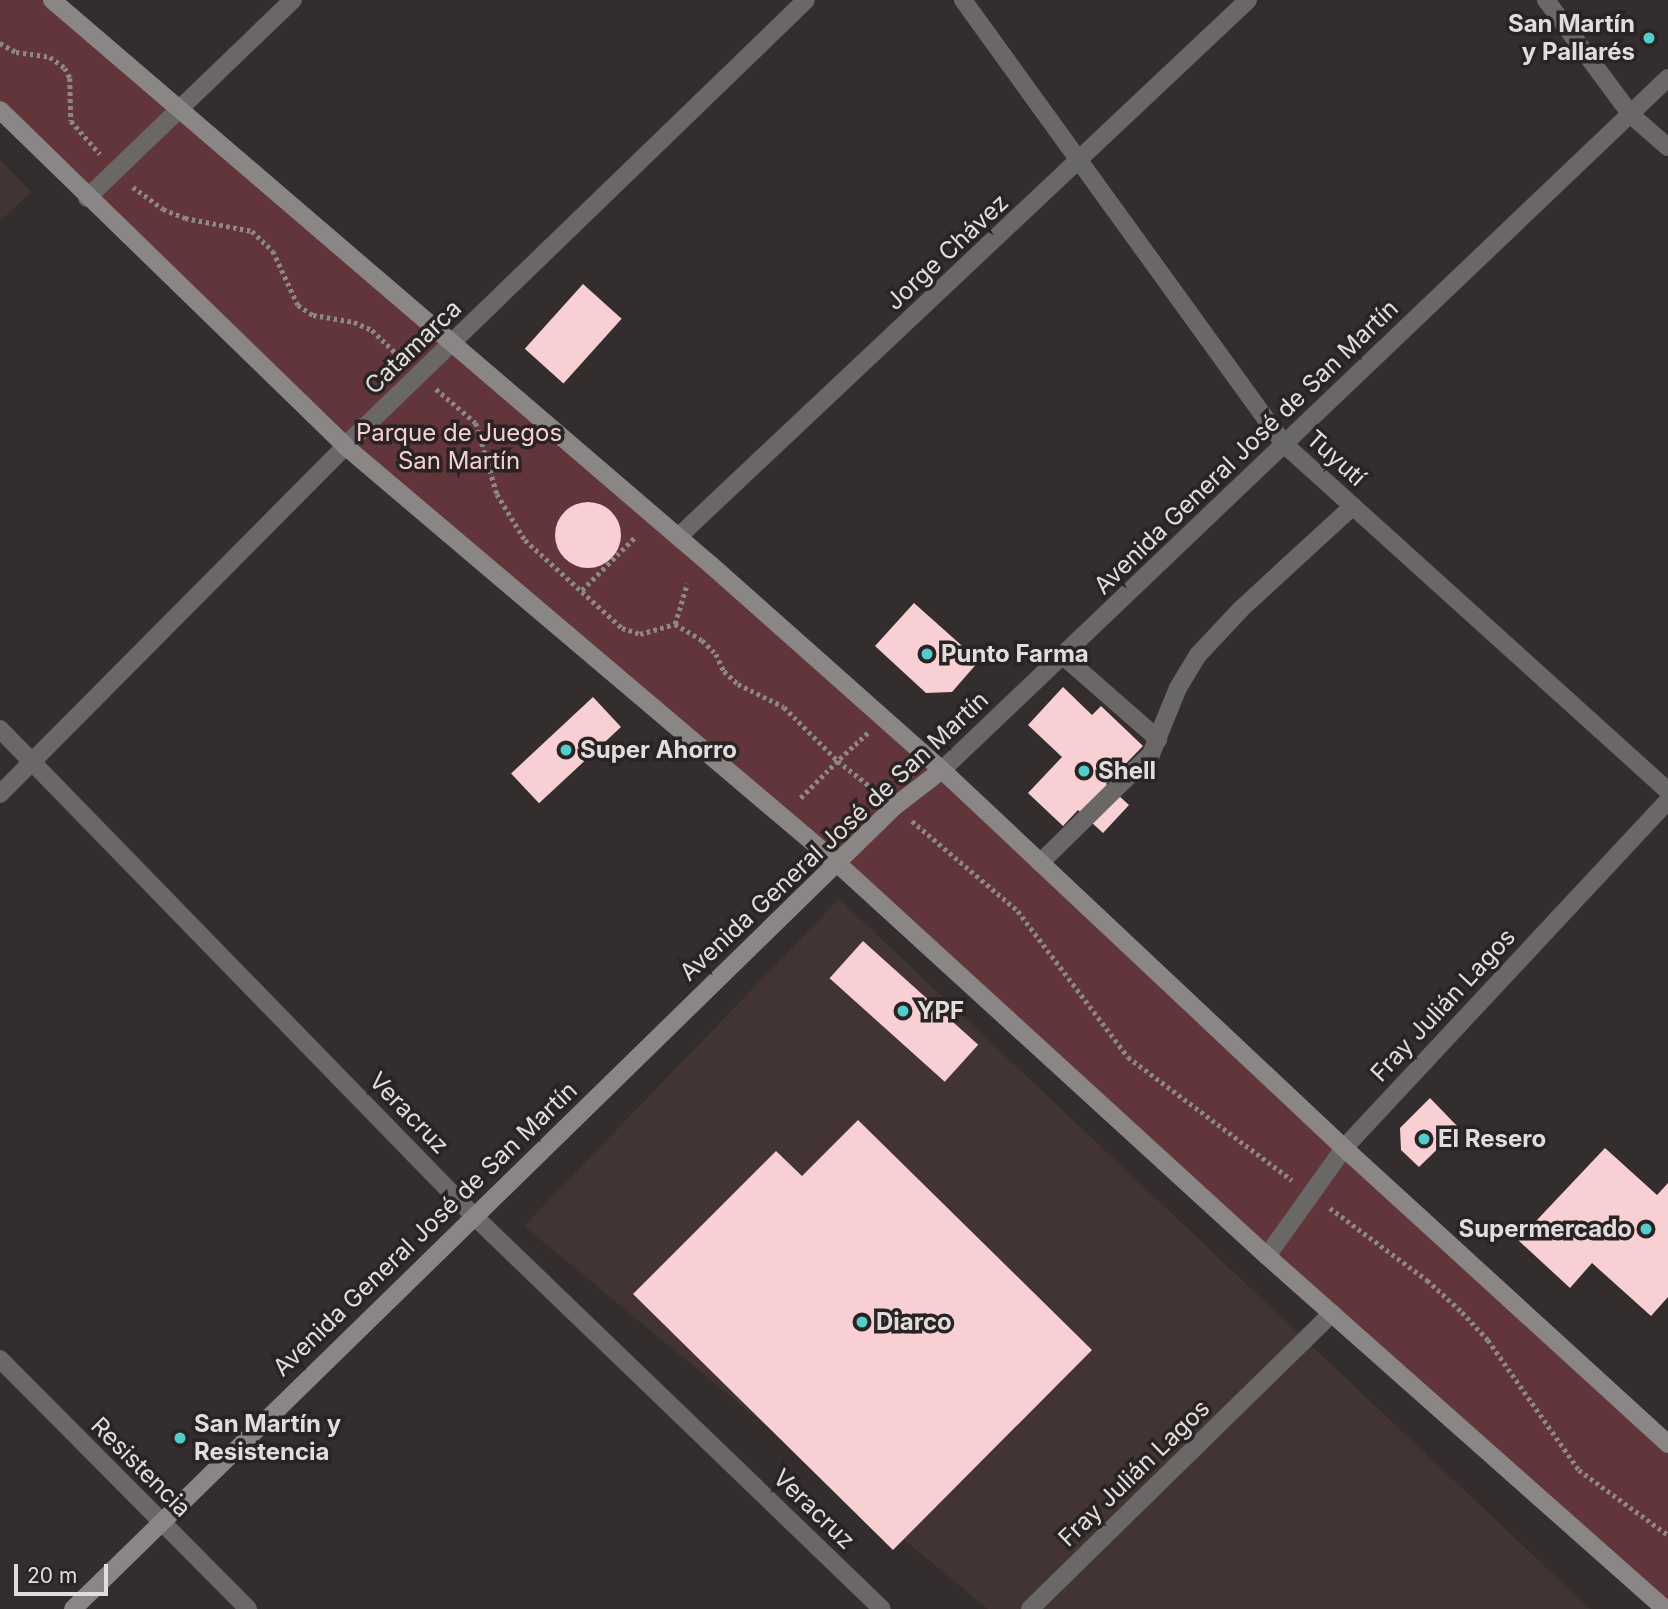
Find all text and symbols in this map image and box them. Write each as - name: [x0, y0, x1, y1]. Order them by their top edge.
- place label: San Martín y Pallarés: [1508, 10, 1635, 66]
- marker: San Martín y Pallarés: [1641, 30, 1657, 46]
- street label: Jorge Chávez: [880, 188, 1014, 316]
- street label: Catamarca: [359, 294, 467, 400]
- street label: Avenida General José de San Martín: [1088, 294, 1404, 600]
- park label: Parque de Juegos San Martín: [356, 419, 562, 475]
- street label: Tuyutí: [1301, 424, 1371, 492]
- place label: Punto Farma: [941, 640, 1089, 668]
- marker: Punto Farma: [919, 646, 935, 662]
- street label: Avenida General José de San Martín: [674, 685, 994, 987]
- place label: Super Ahorro: [580, 736, 737, 764]
- marker: Super Ahorro: [558, 742, 574, 758]
- place label: Shell: [1098, 757, 1156, 785]
- marker: Shell: [1076, 763, 1092, 779]
- street label: Fray Julián Lagos: [1365, 923, 1521, 1087]
- place label: YPF: [917, 997, 964, 1025]
- marker: YPF: [895, 1003, 911, 1019]
- street label: Veracruz: [363, 1066, 455, 1160]
- street label: Avenida General José de San Martín: [267, 1076, 583, 1382]
- place label: El Resero: [1438, 1125, 1546, 1153]
- marker: El Resero: [1416, 1131, 1432, 1147]
- place label: Supermercado: [1458, 1215, 1632, 1243]
- marker: Supermercado: [1638, 1221, 1654, 1237]
- place label: Diarco: [876, 1308, 952, 1336]
- marker: Diarco: [854, 1314, 870, 1330]
- street label: Fray Julián Lagos: [1053, 1394, 1215, 1552]
- place label: San Martín y Resistencia: [194, 1410, 341, 1466]
- street label: Resistencia: [85, 1411, 197, 1523]
- marker: San Martín y Resistencia: [172, 1430, 188, 1446]
- street label: Veracruz: [767, 1463, 861, 1555]
- scale bar: [18, 1550, 112, 1594]
- text: 20 m: [27, 1563, 77, 1588]

